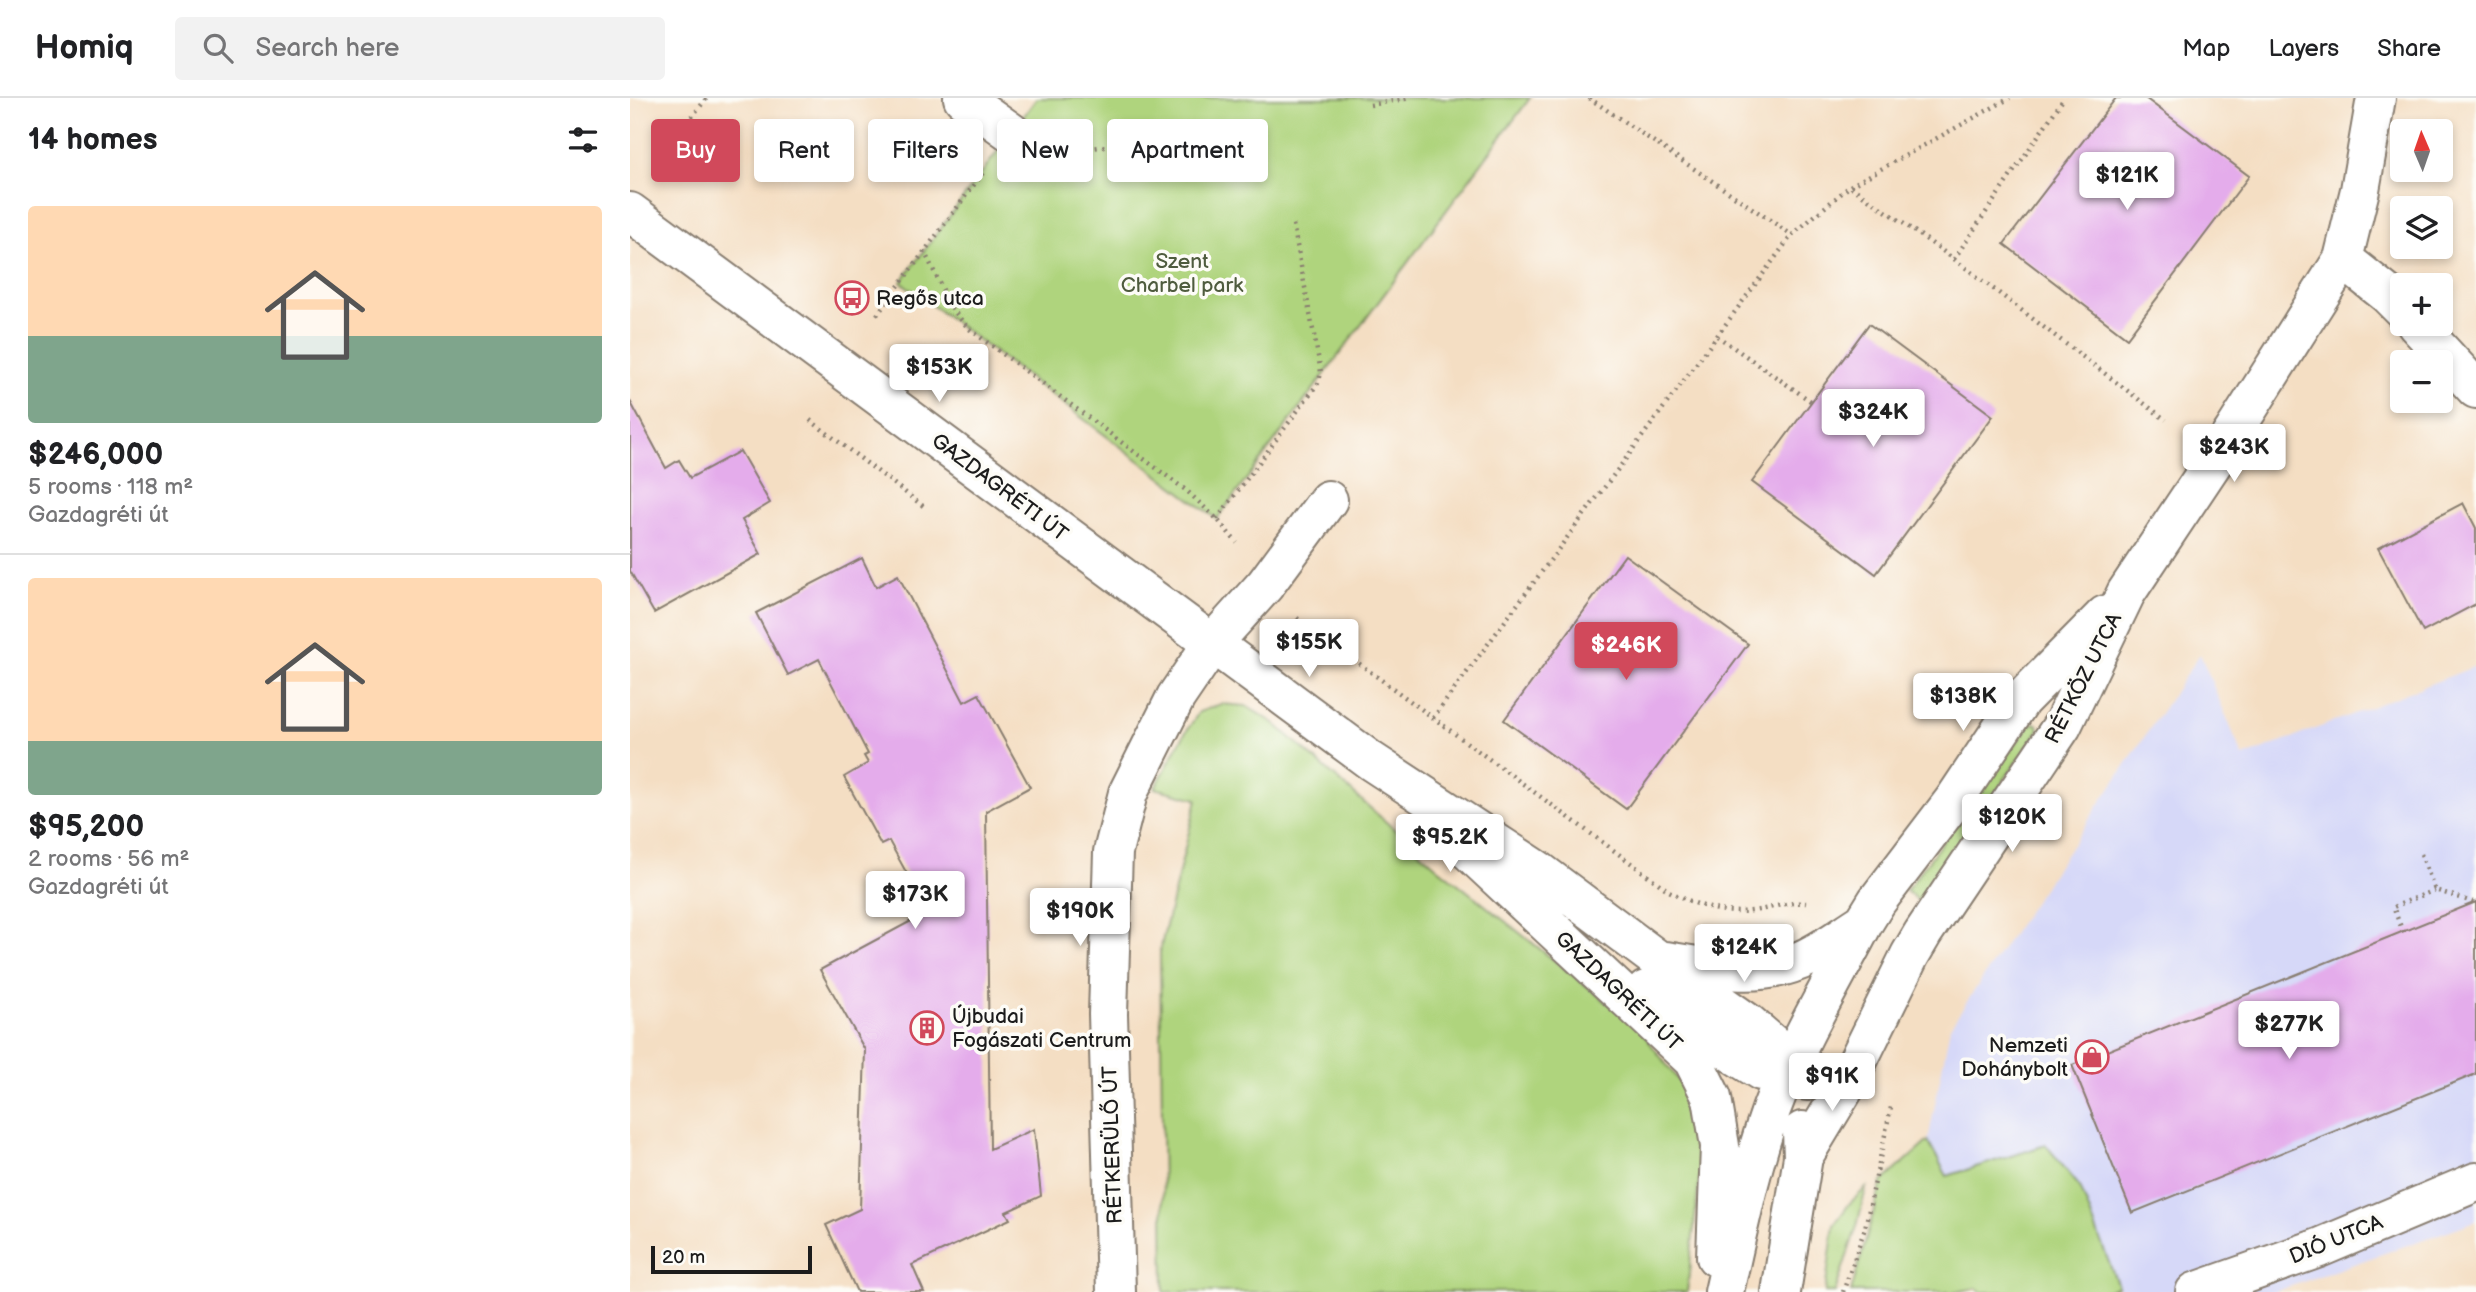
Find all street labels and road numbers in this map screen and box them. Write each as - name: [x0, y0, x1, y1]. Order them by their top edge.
- street label: GAZDAGRÉTI ÚT: [927, 428, 1073, 547]
- street label: RÉTKÖZ UTCA: [2040, 609, 2127, 748]
- street label: GAZDAGRÉTI ÚT: [1550, 926, 1688, 1057]
- street label: RÉTKERÜLŐ ÚT: [1097, 1065, 1128, 1224]
- street label: DIÓ UTCA: [2286, 1209, 2387, 1269]

